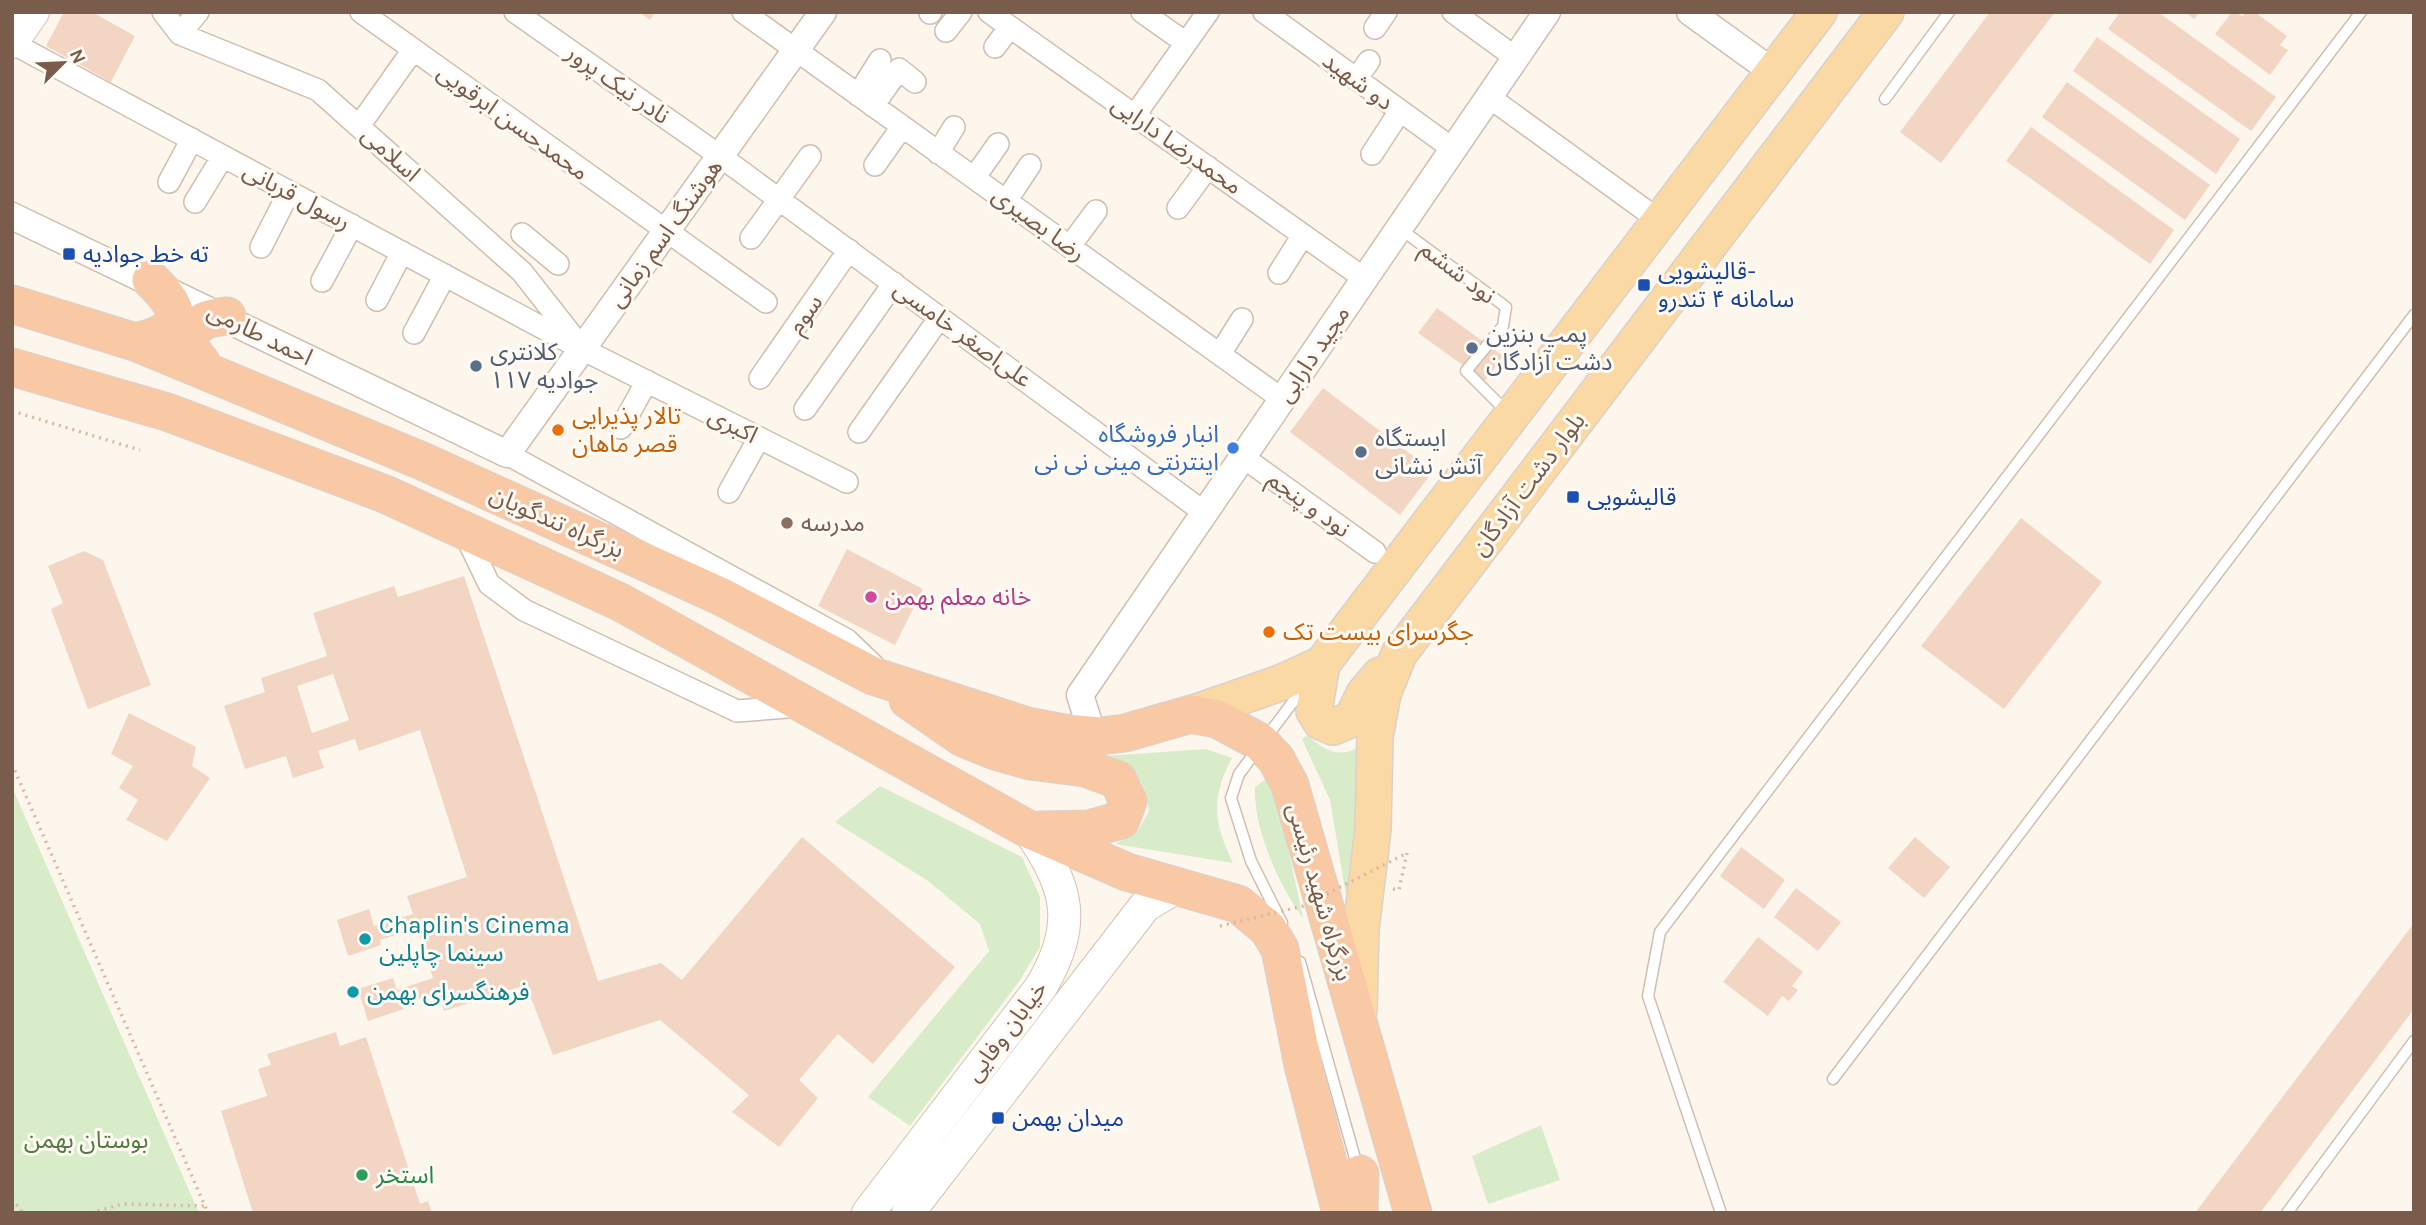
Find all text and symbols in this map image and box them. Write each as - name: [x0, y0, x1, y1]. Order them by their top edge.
- north arrow: [28, 28, 98, 98]
- street label: نادر نیک پرور: [559, 38, 675, 131]
- text: N: [65, 46, 90, 67]
- street label: دو شهید: [1317, 46, 1399, 116]
- street label: محمدحسن ابرقویی: [432, 58, 594, 186]
- street label: محمدرضا دارایی: [1106, 90, 1248, 200]
- street label: اسلامی: [356, 120, 426, 188]
- street label: هوشنگ اسم زمانی: [602, 153, 731, 314]
- street label: رسول قربانی: [238, 156, 356, 236]
- street label: رضا بصیری: [987, 181, 1091, 267]
- street label: نود ششم: [1413, 234, 1501, 312]
- place label: ته خط جوادیه: [83, 240, 209, 268]
- marker: ته خط جوادیه: [61, 246, 77, 262]
- place label: قالیشویی- سامانه ۴ تندرو: [1658, 257, 1794, 313]
- street label: علی‌اصغر خامسی: [889, 275, 1037, 393]
- marker: قالیشویی- سامانه ۴ تندرو: [1636, 277, 1652, 293]
- street label: سوم: [782, 289, 832, 341]
- street label: احمد طارمی: [203, 297, 317, 371]
- street label: مجید دارابی: [1270, 300, 1356, 408]
- place label: پمپ بنزین دشت آزادگان: [1486, 320, 1613, 376]
- place label: کلانتری ۱۱۷ جوادیه: [490, 338, 598, 394]
- marker: پمپ بنزین دشت آزادگان: [1464, 340, 1480, 356]
- marker: کلانتری ۱۱۷ جوادیه: [468, 358, 484, 374]
- street label: اکبری: [704, 401, 762, 449]
- place label: تالار پذیرایی قصر ماهان: [572, 402, 681, 458]
- street label: بلوار دشت آزادگان: [1465, 407, 1591, 561]
- place label: انبار فروشگاه اینترنتی مینی نی نی: [1034, 420, 1219, 476]
- marker: تالار پذیرایی قصر ماهان: [550, 422, 566, 438]
- place label: ایستگاه آتش نشانی: [1375, 424, 1483, 480]
- marker: انبار فروشگاه اینترنتی مینی نی نی: [1225, 440, 1241, 456]
- marker: ایستگاه آتش نشانی: [1353, 444, 1369, 460]
- street label: نود و پنجم: [1260, 465, 1356, 546]
- street label: بزرگراه تندگویان: [486, 480, 628, 564]
- place label: قالیشویی: [1587, 483, 1676, 511]
- marker: قالیشویی: [1565, 489, 1581, 505]
- place label: مدرسه: [801, 509, 865, 537]
- marker: مدرسه: [779, 515, 795, 531]
- place label: خانه معلم بهمن: [885, 583, 1031, 614]
- marker: خانه معلم بهمن: [863, 589, 879, 605]
- place label: جگرسرای بیست تک: [1283, 618, 1474, 646]
- marker: جگرسرای بیست تک: [1261, 624, 1277, 640]
- street label: بزرگراه شهید رئیسی: [1281, 800, 1359, 984]
- place label: Chaplin's Cinema سینما چاپلین: [379, 911, 570, 968]
- marker: Chaplin's Cinema سینما چاپلین: [357, 931, 373, 947]
- street label: خیابان وفایی: [959, 975, 1053, 1087]
- place label: فرهنگسرای بهمن: [367, 978, 529, 1006]
- marker: فرهنگسرای بهمن: [345, 984, 361, 1000]
- place label: میدان بهمن: [1012, 1104, 1124, 1132]
- marker: میدان بهمن: [990, 1110, 1006, 1126]
- park label: بوستان بهمن: [24, 1126, 148, 1154]
- place label: استخر: [375, 1161, 434, 1189]
- marker: استخر: [354, 1167, 370, 1183]

